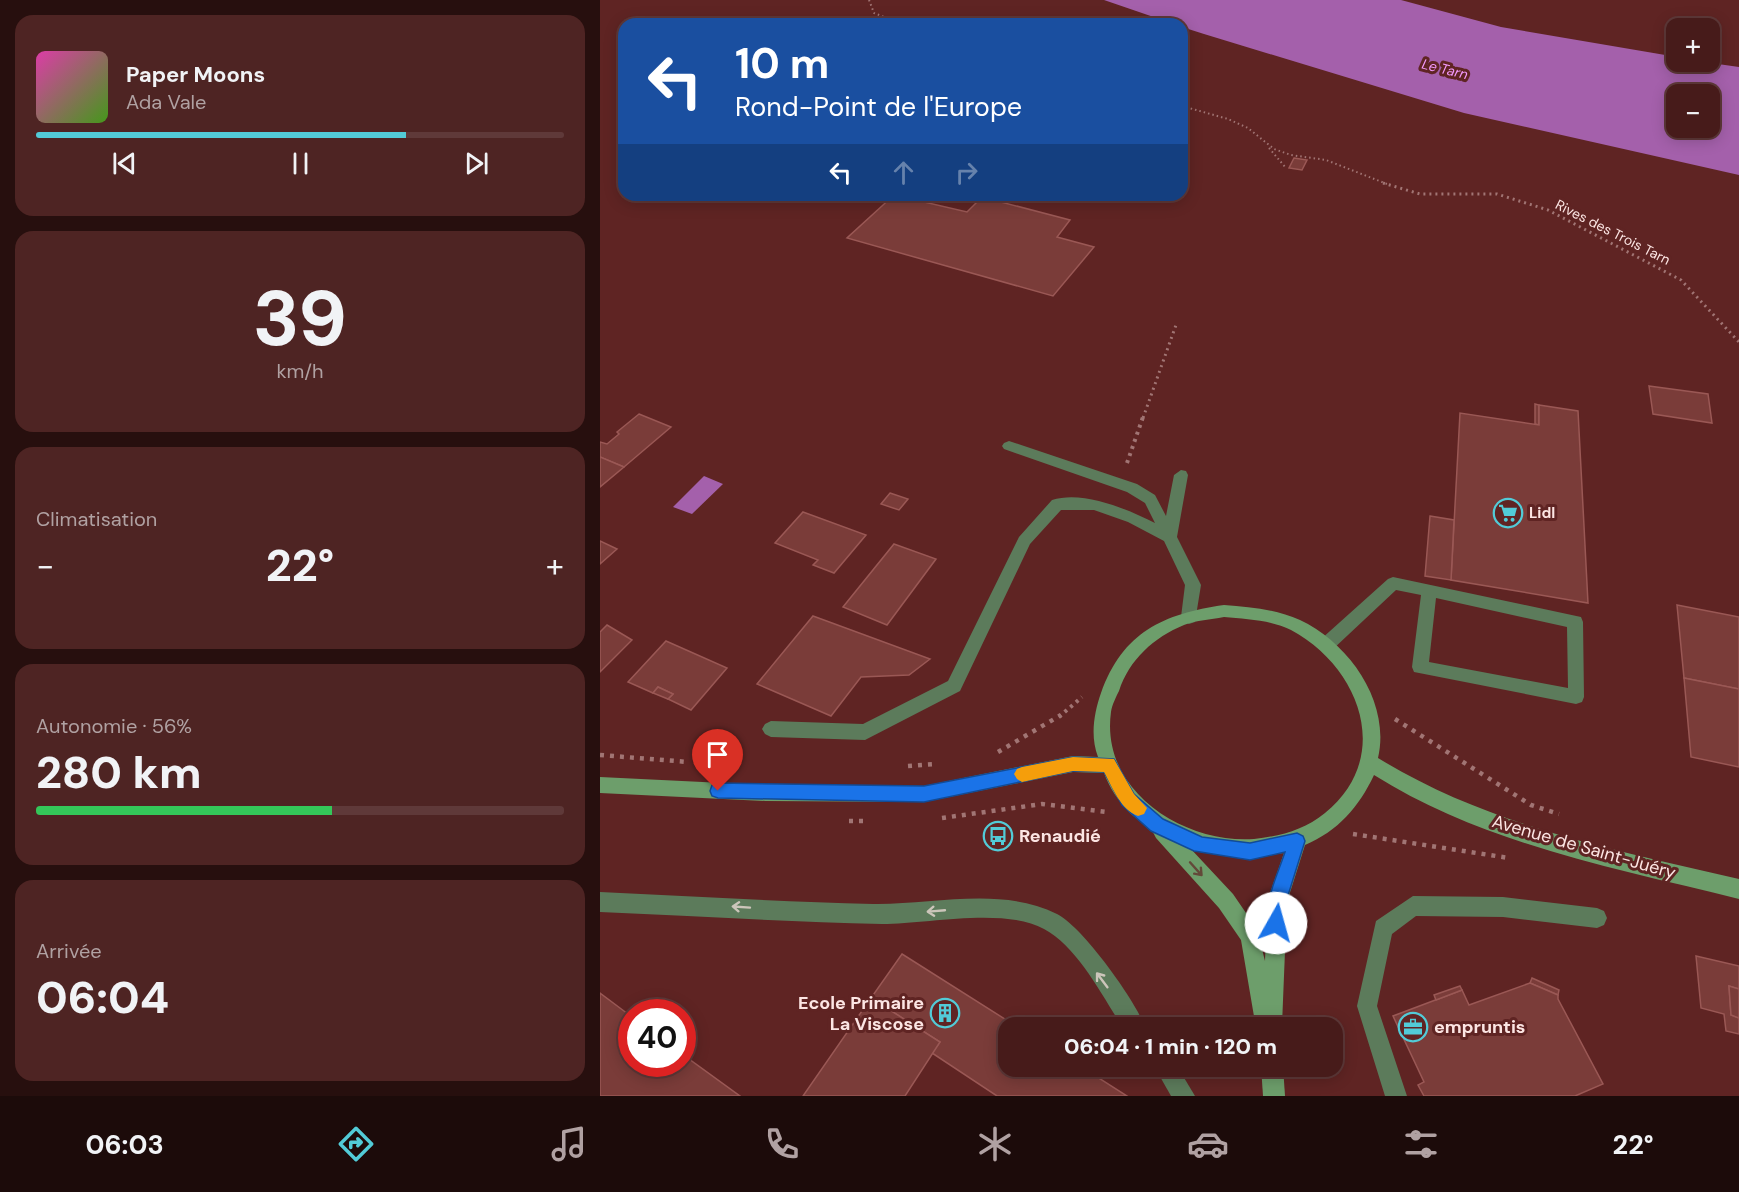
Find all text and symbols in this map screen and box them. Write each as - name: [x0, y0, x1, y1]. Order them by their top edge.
- map controls: [1666, 18, 1720, 138]
- button: +: [1666, 18, 1720, 72]
- text: 10 m: [735, 36, 829, 91]
- icon: left: [636, 42, 714, 120]
- water label: Le Tarn: [1420, 55, 1470, 83]
- text: Paper Moons: [126, 60, 265, 89]
- button: −: [1666, 84, 1720, 138]
- text: Ada Vale: [126, 89, 206, 115]
- text: Rond-Point de l'Europe: [735, 89, 1022, 124]
- icon: previous: [108, 147, 141, 180]
- icon: pause: [284, 147, 317, 180]
- icon: next: [460, 147, 493, 180]
- icon: left: [824, 156, 857, 189]
- icon: ahead: [887, 156, 920, 189]
- icon: right: [950, 156, 983, 189]
- street label: Rives des Trois Tarn: [1552, 195, 1674, 269]
- text: 39: [253, 268, 347, 369]
- text: km/h: [276, 358, 324, 384]
- supermarket icon: Lidl: [1492, 497, 1524, 529]
- place label: Lidl: [1529, 503, 1555, 523]
- text: Climatisation: [36, 506, 157, 532]
- text: 22°: [266, 536, 334, 595]
- text: −: [36, 544, 54, 587]
- text: +: [546, 544, 564, 587]
- text: Autonomie · 56%: [36, 713, 192, 739]
- pin: [692, 729, 743, 791]
- icon: arrive: [701, 738, 734, 771]
- text: 280 km: [36, 743, 201, 802]
- street label: Avenue de Saint-Juéry: [1489, 809, 1679, 885]
- bus stop icon: Renaudié: [982, 820, 1014, 852]
- place label: Renaudié: [1019, 824, 1101, 848]
- one-way arrow: [1189, 861, 1203, 876]
- position arrow: [1244, 891, 1308, 955]
- one-way arrow: [732, 902, 752, 913]
- one-way arrow: [926, 906, 946, 917]
- text: Arrivée: [36, 938, 102, 964]
- text: 06:04: [36, 968, 169, 1027]
- one-way arrow: [1096, 972, 1109, 988]
- place label: Ecole Primaire La Viscose: [798, 991, 924, 1036]
- building icon: Ecole Primaire La Viscose: [929, 997, 961, 1029]
- speed limit sign: 40: [618, 999, 696, 1077]
- office icon: empruntis: [1397, 1011, 1429, 1043]
- place label: empruntis: [1434, 1015, 1525, 1039]
- text: 06:04 · 1 min · 120 m: [1064, 1032, 1277, 1061]
- icon: directions: [335, 1123, 377, 1165]
- icon: music: [548, 1123, 590, 1165]
- icon: phone: [761, 1123, 803, 1165]
- icon: climate: [974, 1123, 1016, 1165]
- icon: car: [1187, 1123, 1229, 1165]
- icon: filters: [1400, 1123, 1442, 1165]
- text: 06:03: [85, 1127, 164, 1162]
- text: 22°: [1613, 1127, 1654, 1162]

